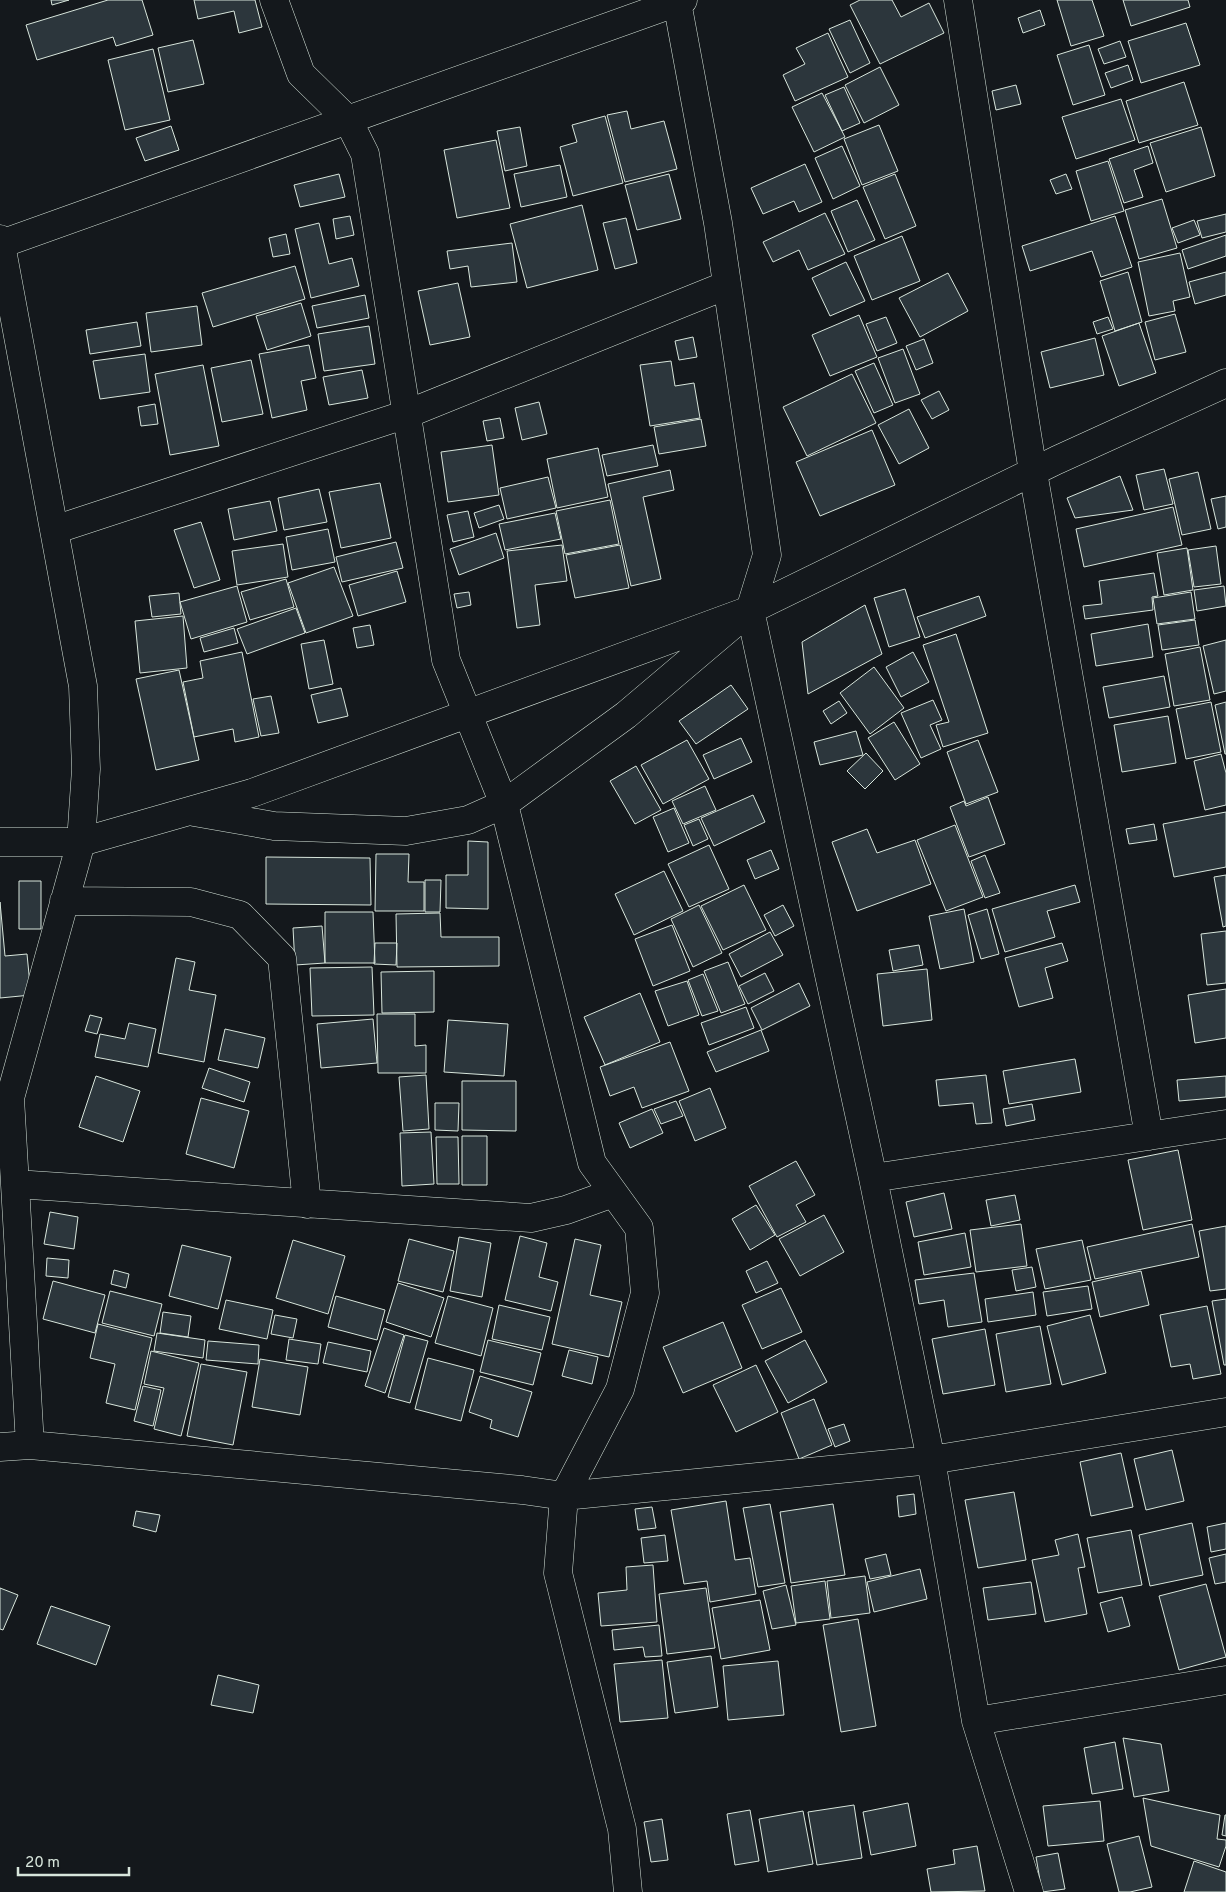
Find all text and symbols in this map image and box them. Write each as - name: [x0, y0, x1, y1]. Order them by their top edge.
- scale bar: [18, 1844, 129, 1876]
- text: 20 m: [25, 1854, 60, 1873]

